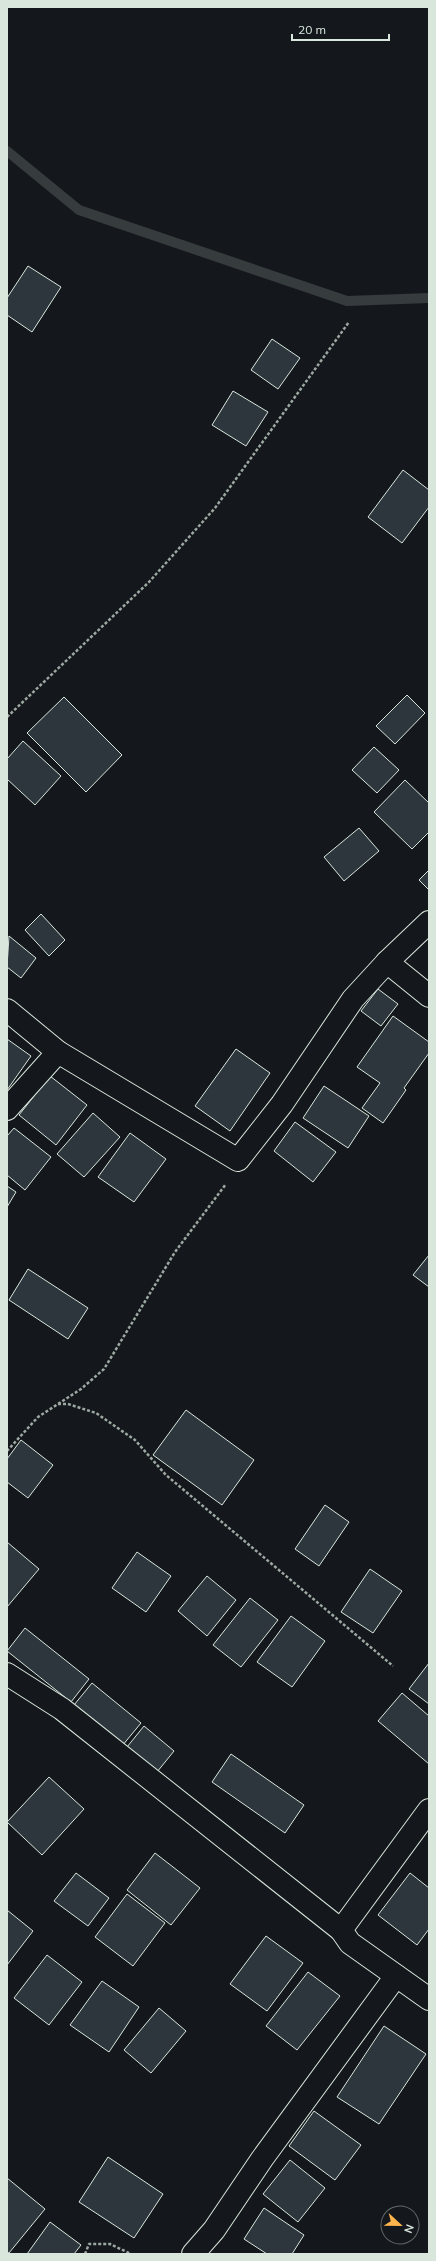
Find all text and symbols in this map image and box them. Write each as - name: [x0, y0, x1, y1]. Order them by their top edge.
- scale bar: [292, 16, 389, 42]
- text: 20 m: [298, 22, 326, 37]
- north arrow: [380, 2205, 420, 2245]
- text: N: [401, 2222, 417, 2235]

